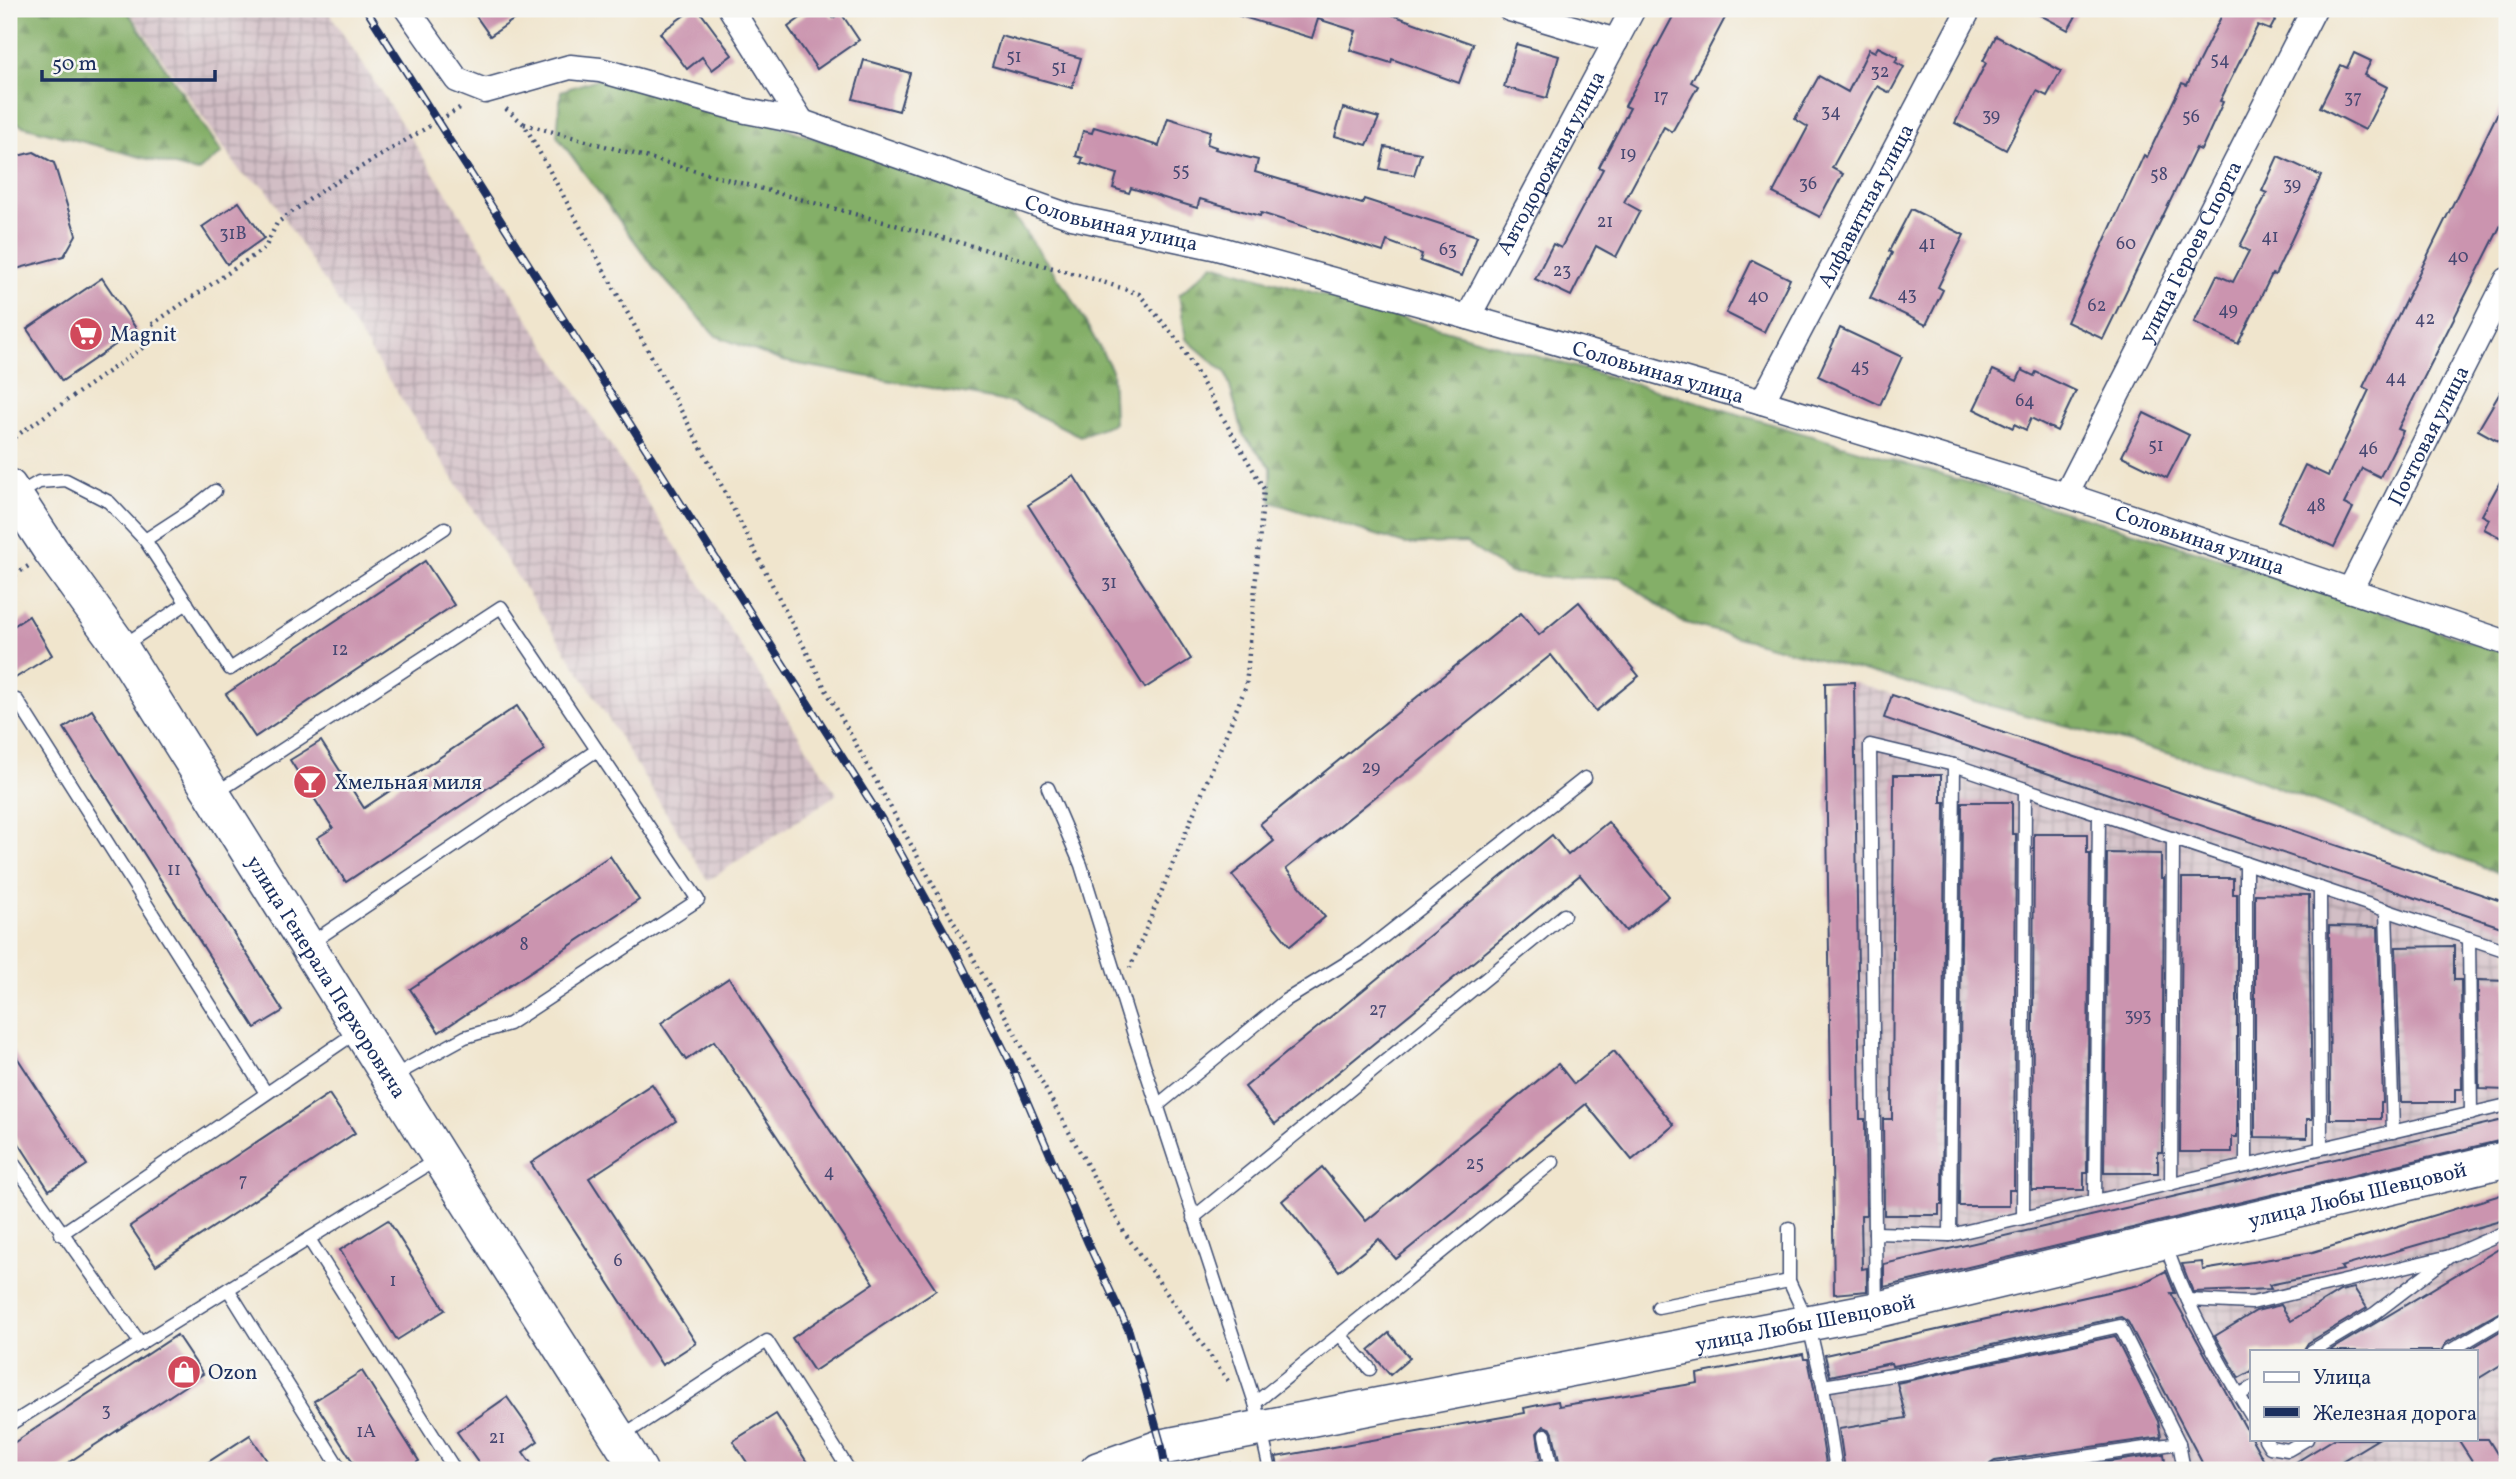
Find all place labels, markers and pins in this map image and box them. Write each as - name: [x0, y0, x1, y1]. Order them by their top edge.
- supermarket icon: Magnit: [67, 315, 105, 353]
- place label: Magnit: [110, 321, 177, 350]
- bar icon: Хмельная миля: [291, 763, 329, 801]
- place label: Хмельная миля: [334, 769, 482, 798]
- shop icon: Ozon: [165, 1353, 203, 1391]
- place label: Ozon: [208, 1359, 258, 1388]

